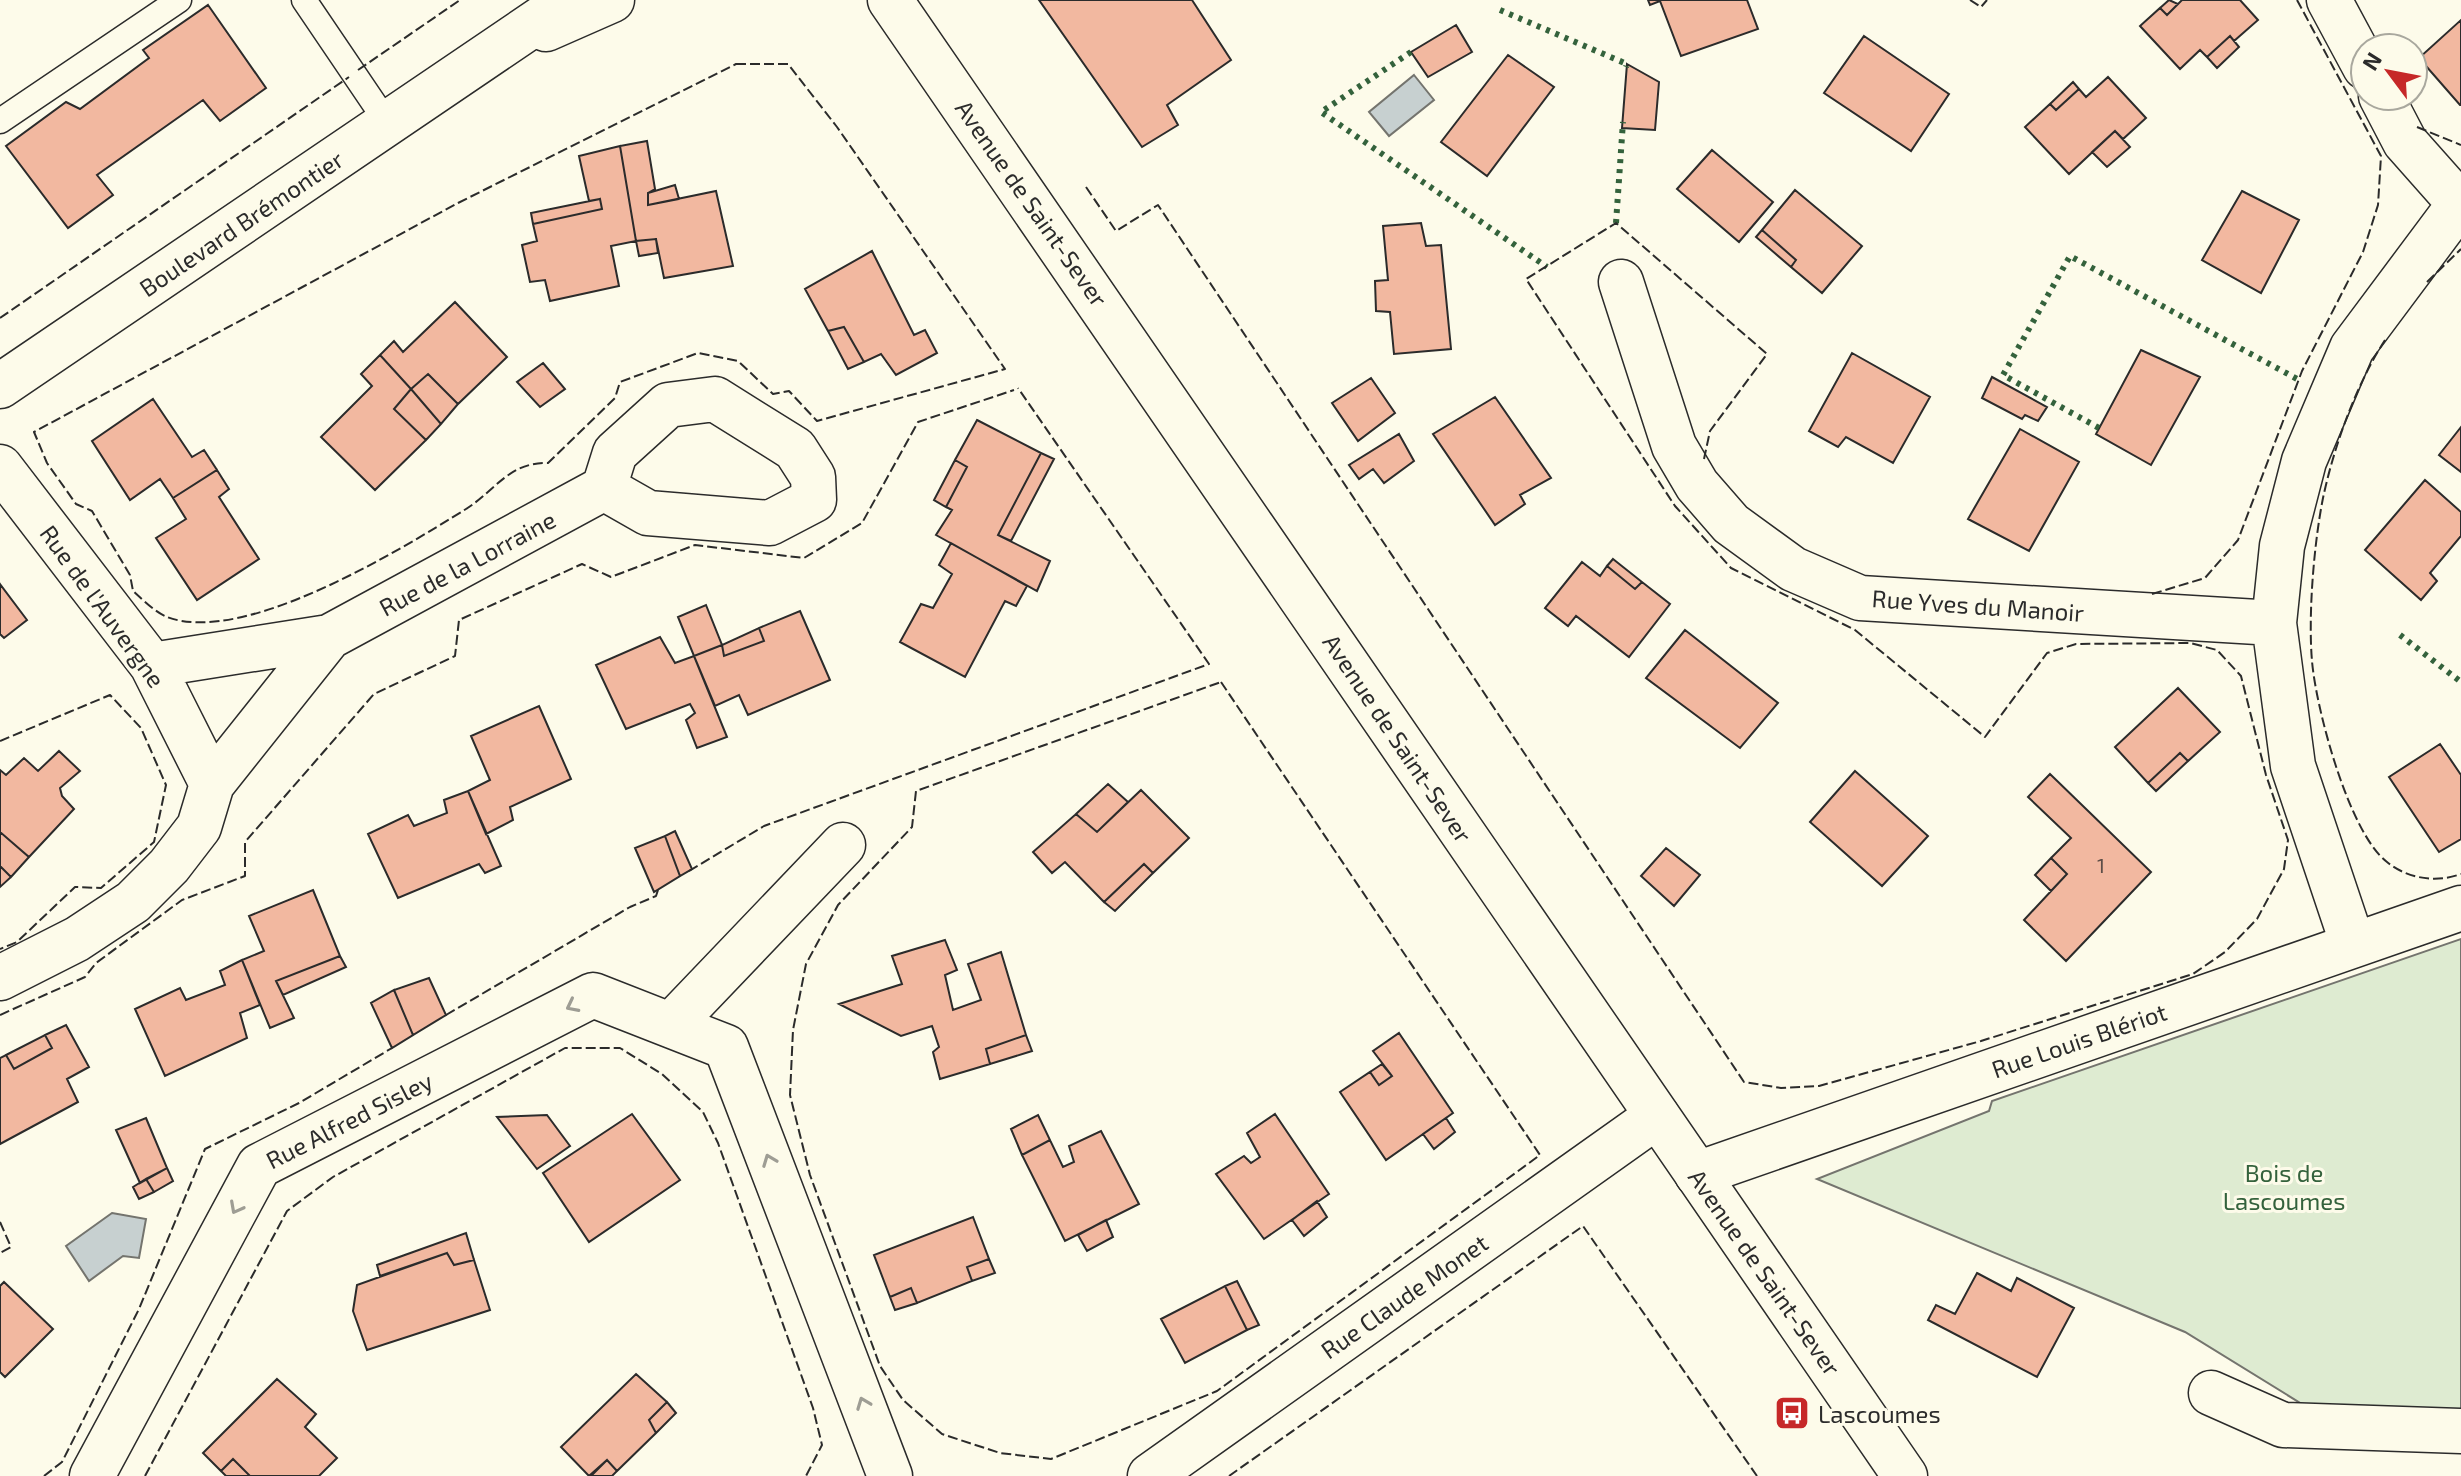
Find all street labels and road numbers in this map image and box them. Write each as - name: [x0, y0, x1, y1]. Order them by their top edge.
- street label: Avenue de Saint-Sever: [950, 94, 1114, 312]
- street label: Boulevard Brémontier: [134, 144, 349, 302]
- street label: Rue de la Lorraine: [374, 504, 560, 622]
- street label: Rue de l'Auvergne: [34, 519, 172, 693]
- street label: Rue Yves du Manoir: [1871, 583, 2085, 627]
- street label: Avenue de Saint-Sever: [1317, 628, 1479, 848]
- street label: Rue Louis Blériot: [1988, 996, 2170, 1084]
- street label: Rue Alfred Sisley: [261, 1065, 437, 1174]
- street label: Avenue de Saint-Sever: [1683, 1163, 1847, 1381]
- street label: Rue Claude Monet: [1315, 1228, 1493, 1364]

